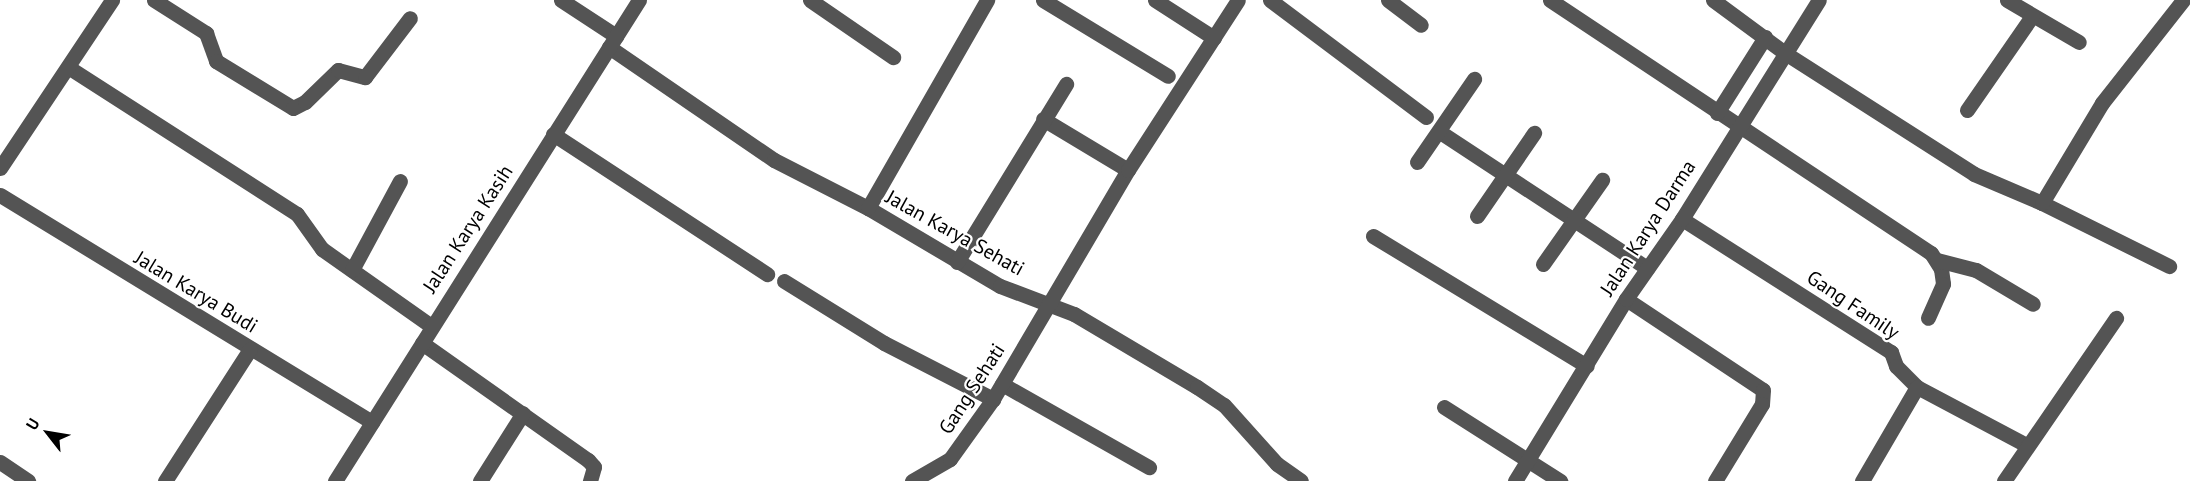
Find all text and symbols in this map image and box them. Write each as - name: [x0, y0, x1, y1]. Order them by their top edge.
- street label: Jalan Karya Darma: [1595, 156, 1701, 300]
- street label: Jalan Karya Kasih: [418, 161, 518, 297]
- street label: Jalan Karya Sehati: [882, 185, 1028, 281]
- street label: Jalan Karya Budi: [130, 246, 262, 338]
- street label: Gang Family: [1802, 265, 1904, 345]
- street label: Gang Sehati: [934, 339, 1010, 439]
- north arrow: [18, 403, 78, 463]
- text: U: [21, 414, 44, 433]

